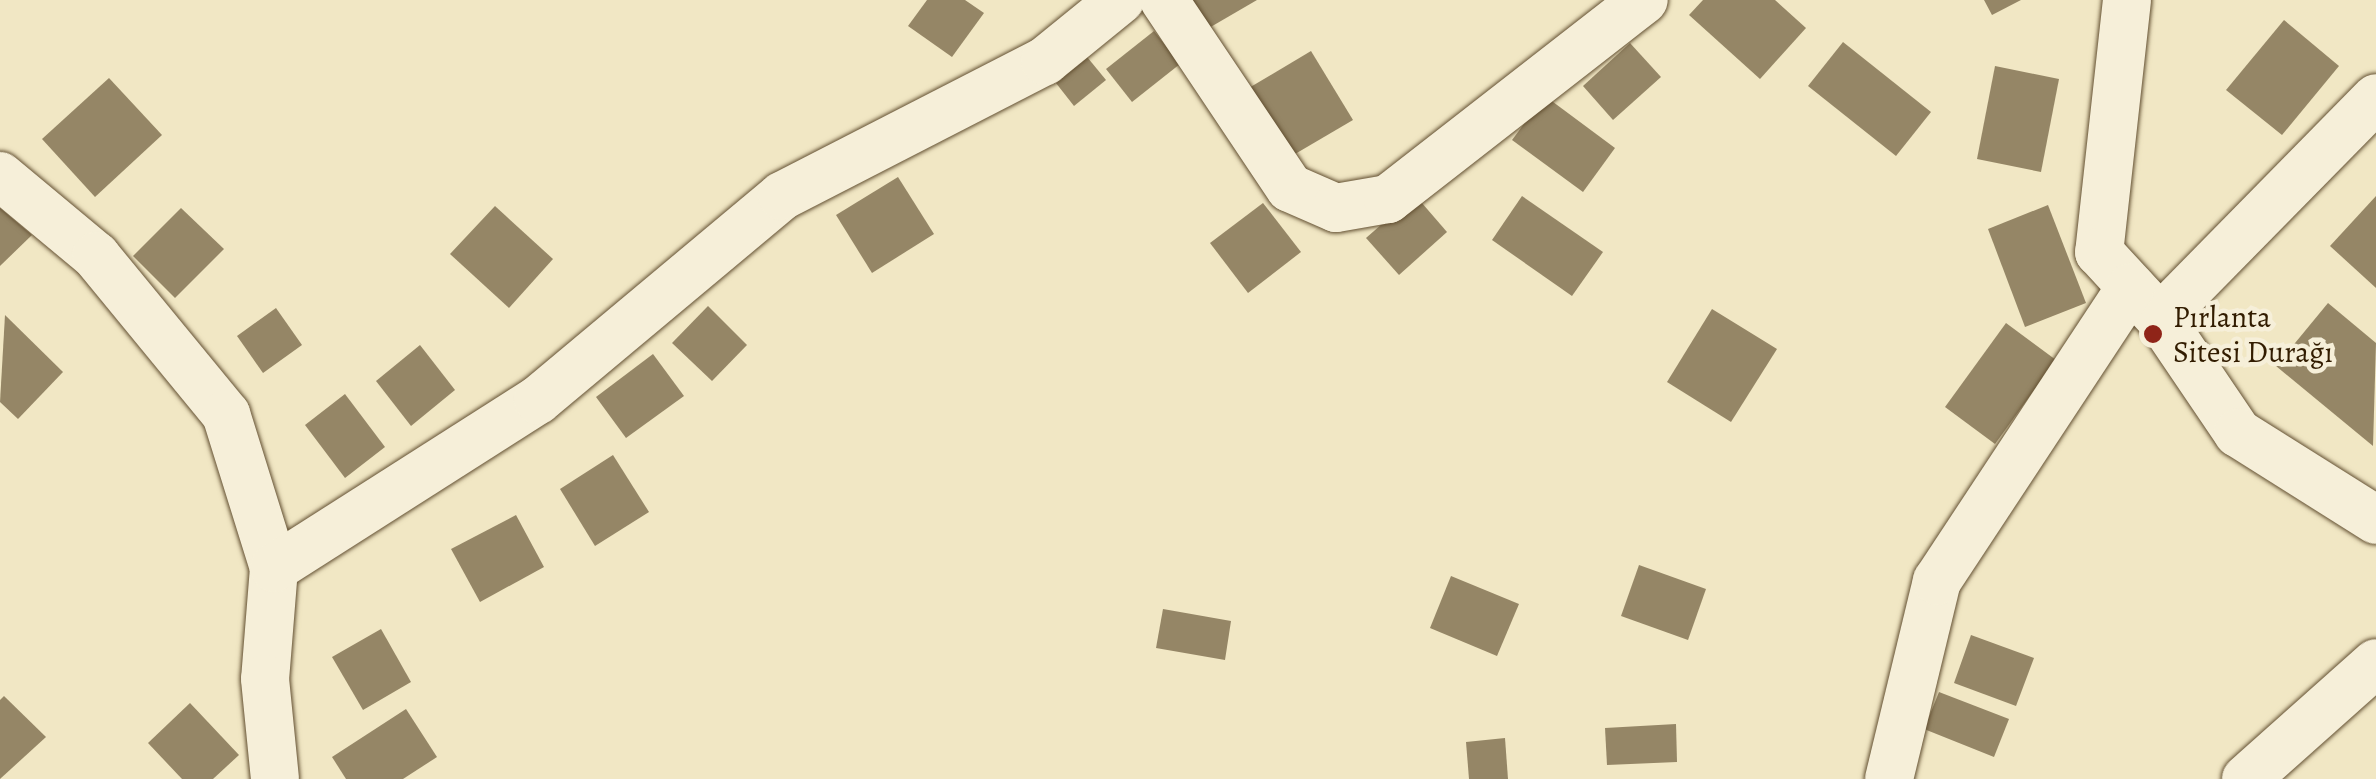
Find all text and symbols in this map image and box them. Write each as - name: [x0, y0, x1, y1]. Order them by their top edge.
- place label: Pırlanta Sitesi Durağı: [2173, 299, 2333, 370]
- marker: Pırlanta Sitesi Durağı: [2142, 323, 2164, 345]

